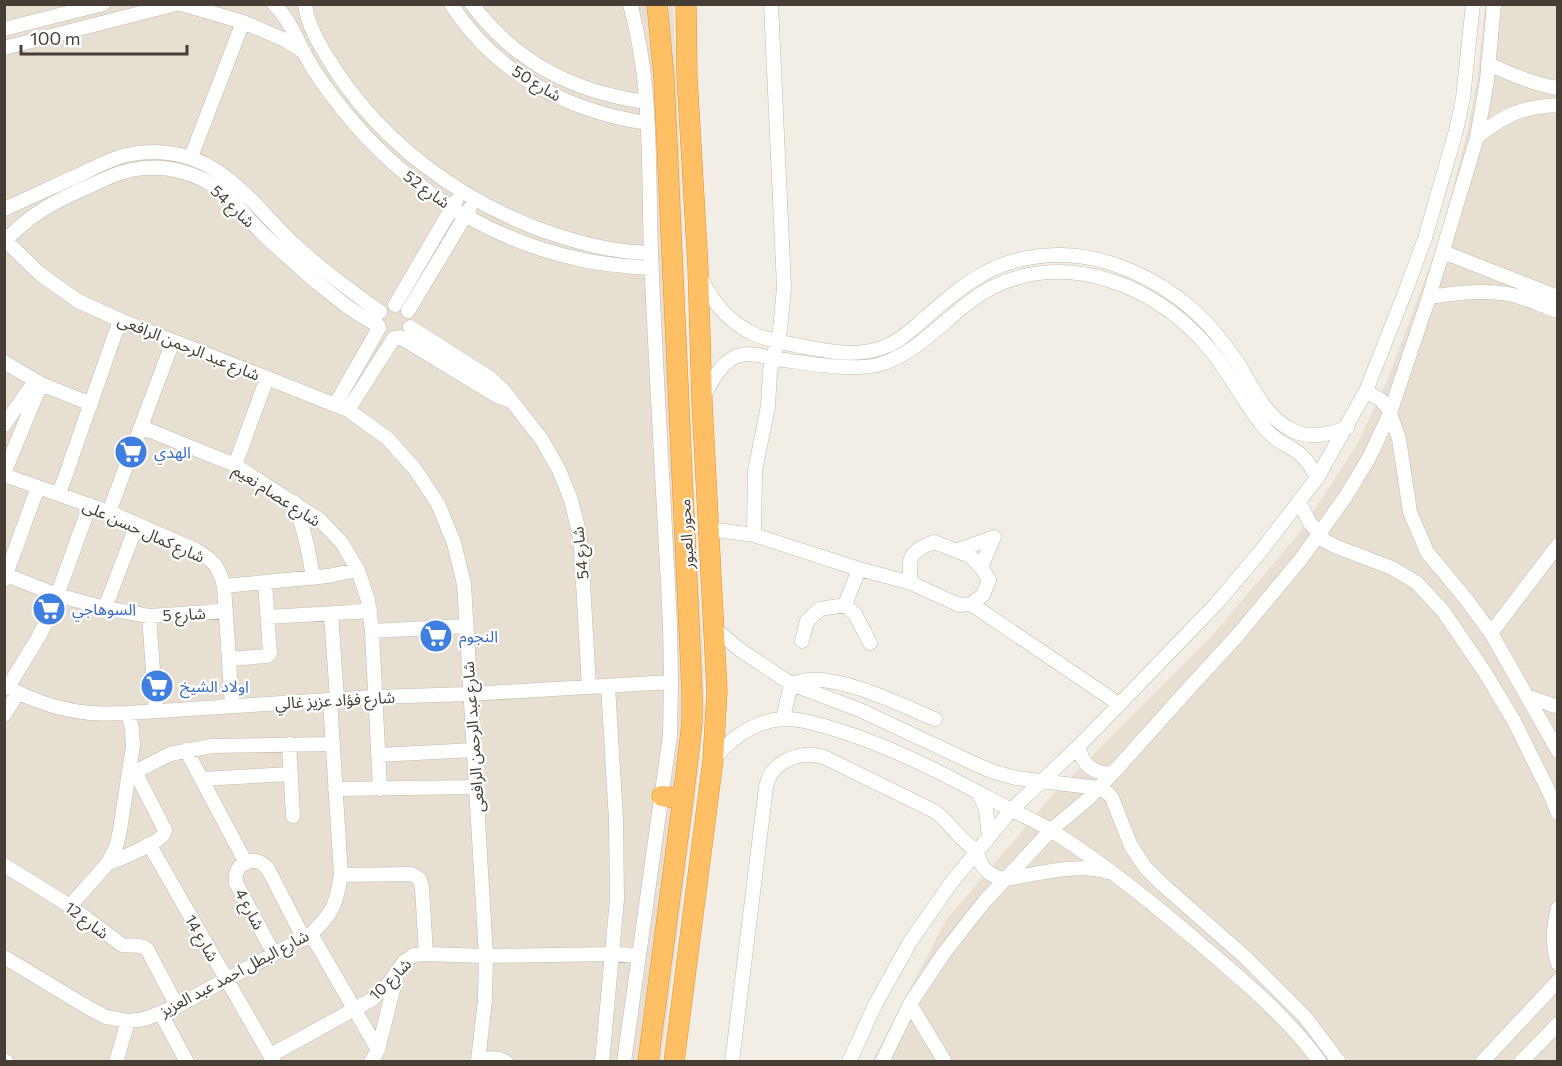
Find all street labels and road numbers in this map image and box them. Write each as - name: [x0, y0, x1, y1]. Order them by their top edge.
- street label: شارع 50: [507, 61, 565, 108]
- street label: شارع 52: [398, 166, 454, 215]
- street label: شارع 54: [205, 181, 259, 234]
- street label: شارع عبد الرحمن الرافعى: [114, 309, 263, 387]
- street label: شارع عصام نعيم: [228, 459, 325, 533]
- street label: شارع كمال حسن على: [79, 495, 208, 570]
- street label: محور العبور: [674, 498, 698, 571]
- street label: شارع 54: [567, 525, 596, 580]
- street label: شارع 5: [162, 603, 206, 628]
- street label: شارع عبد الرحمن الرافعى: [458, 661, 491, 813]
- street label: شارع فؤاد عزيز غالي: [274, 687, 396, 716]
- street label: شارع 4: [228, 885, 269, 934]
- street label: شارع 12: [59, 897, 113, 945]
- street label: شارع 14: [178, 911, 223, 966]
- street label: شارع البطل احمد عبد العزيز: [155, 925, 314, 1024]
- street label: شارع 10: [365, 954, 417, 1006]

